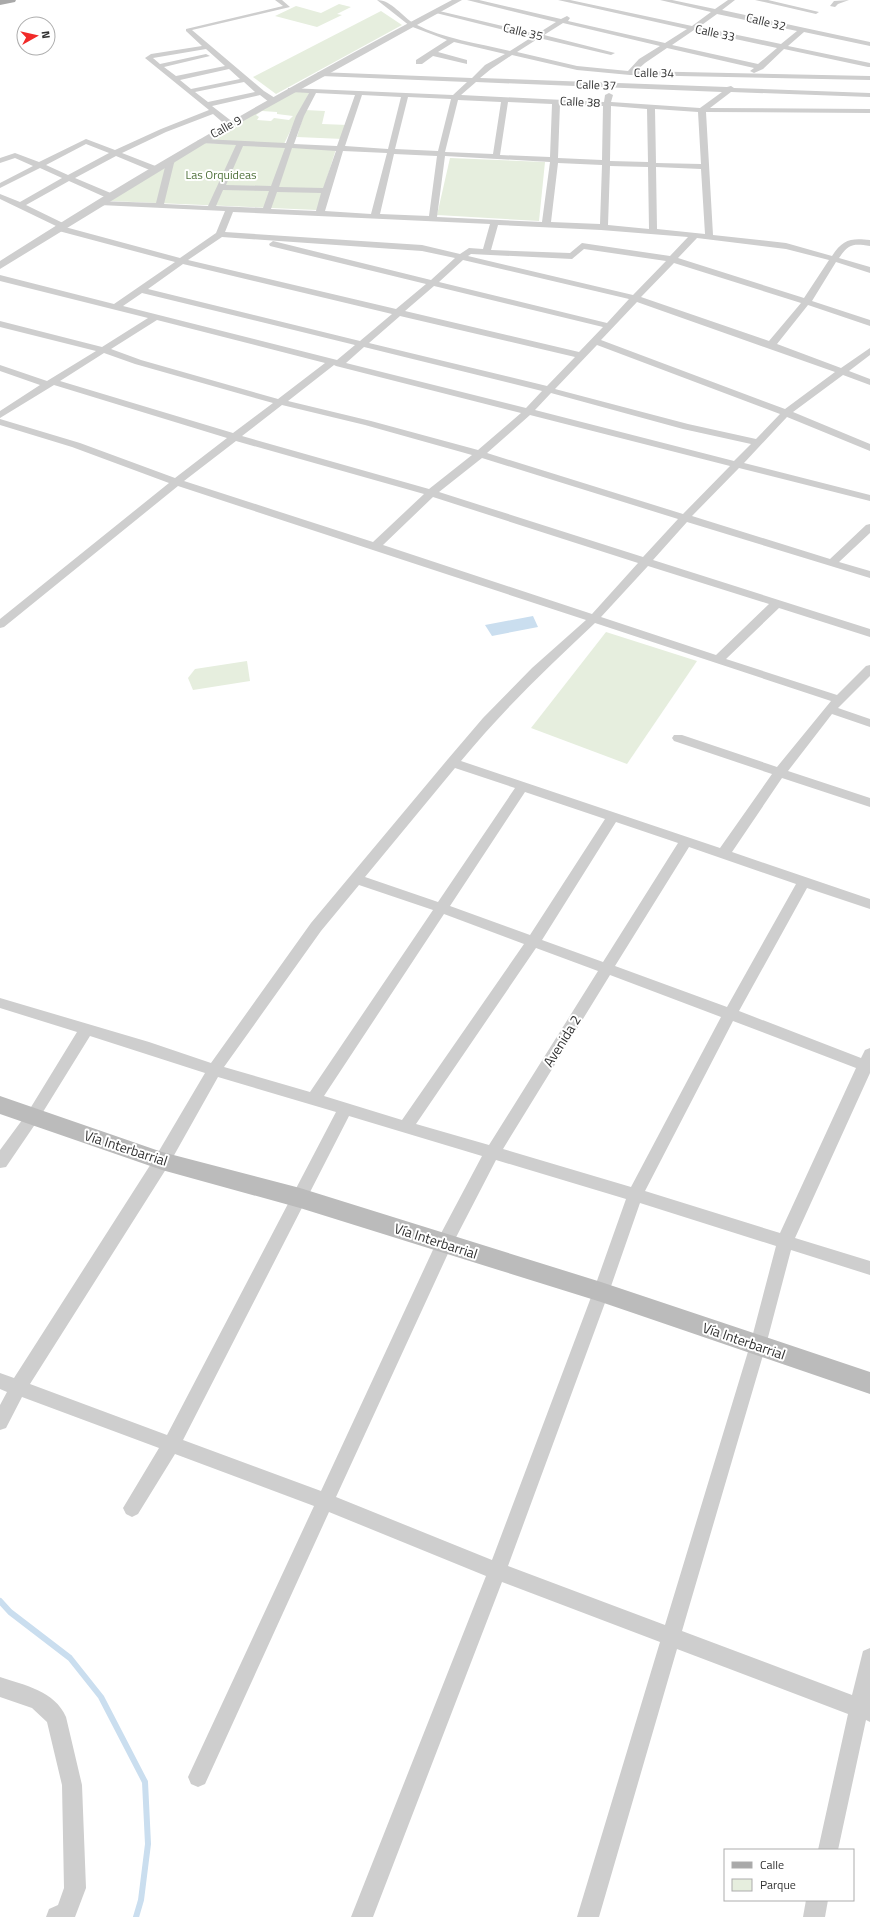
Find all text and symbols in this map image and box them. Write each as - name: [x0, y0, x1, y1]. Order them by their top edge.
- street label: Calle 32: [744, 8, 788, 35]
- north arrow: [16, 16, 56, 56]
- street label: Calle 35: [501, 18, 545, 45]
- street label: Calle 33: [693, 19, 737, 46]
- text: N: [37, 30, 54, 39]
- street label: Calle 34: [634, 63, 675, 82]
- street label: Calle 37: [576, 74, 616, 95]
- street label: Calle 38: [559, 91, 601, 112]
- street label: Calle 9: [206, 110, 245, 143]
- park label: Las Orquideas: [185, 165, 257, 184]
- street label: Avenida 2: [537, 1011, 586, 1071]
- street label: Vía Interbarrial: [82, 1124, 171, 1171]
- street label: Vía Interbarrial: [392, 1217, 481, 1264]
- street label: Vía Interbarrial: [700, 1317, 788, 1365]
- legend: [724, 1849, 854, 1901]
- text: Calle: [760, 1855, 784, 1874]
- text: Parque: [760, 1875, 796, 1894]

